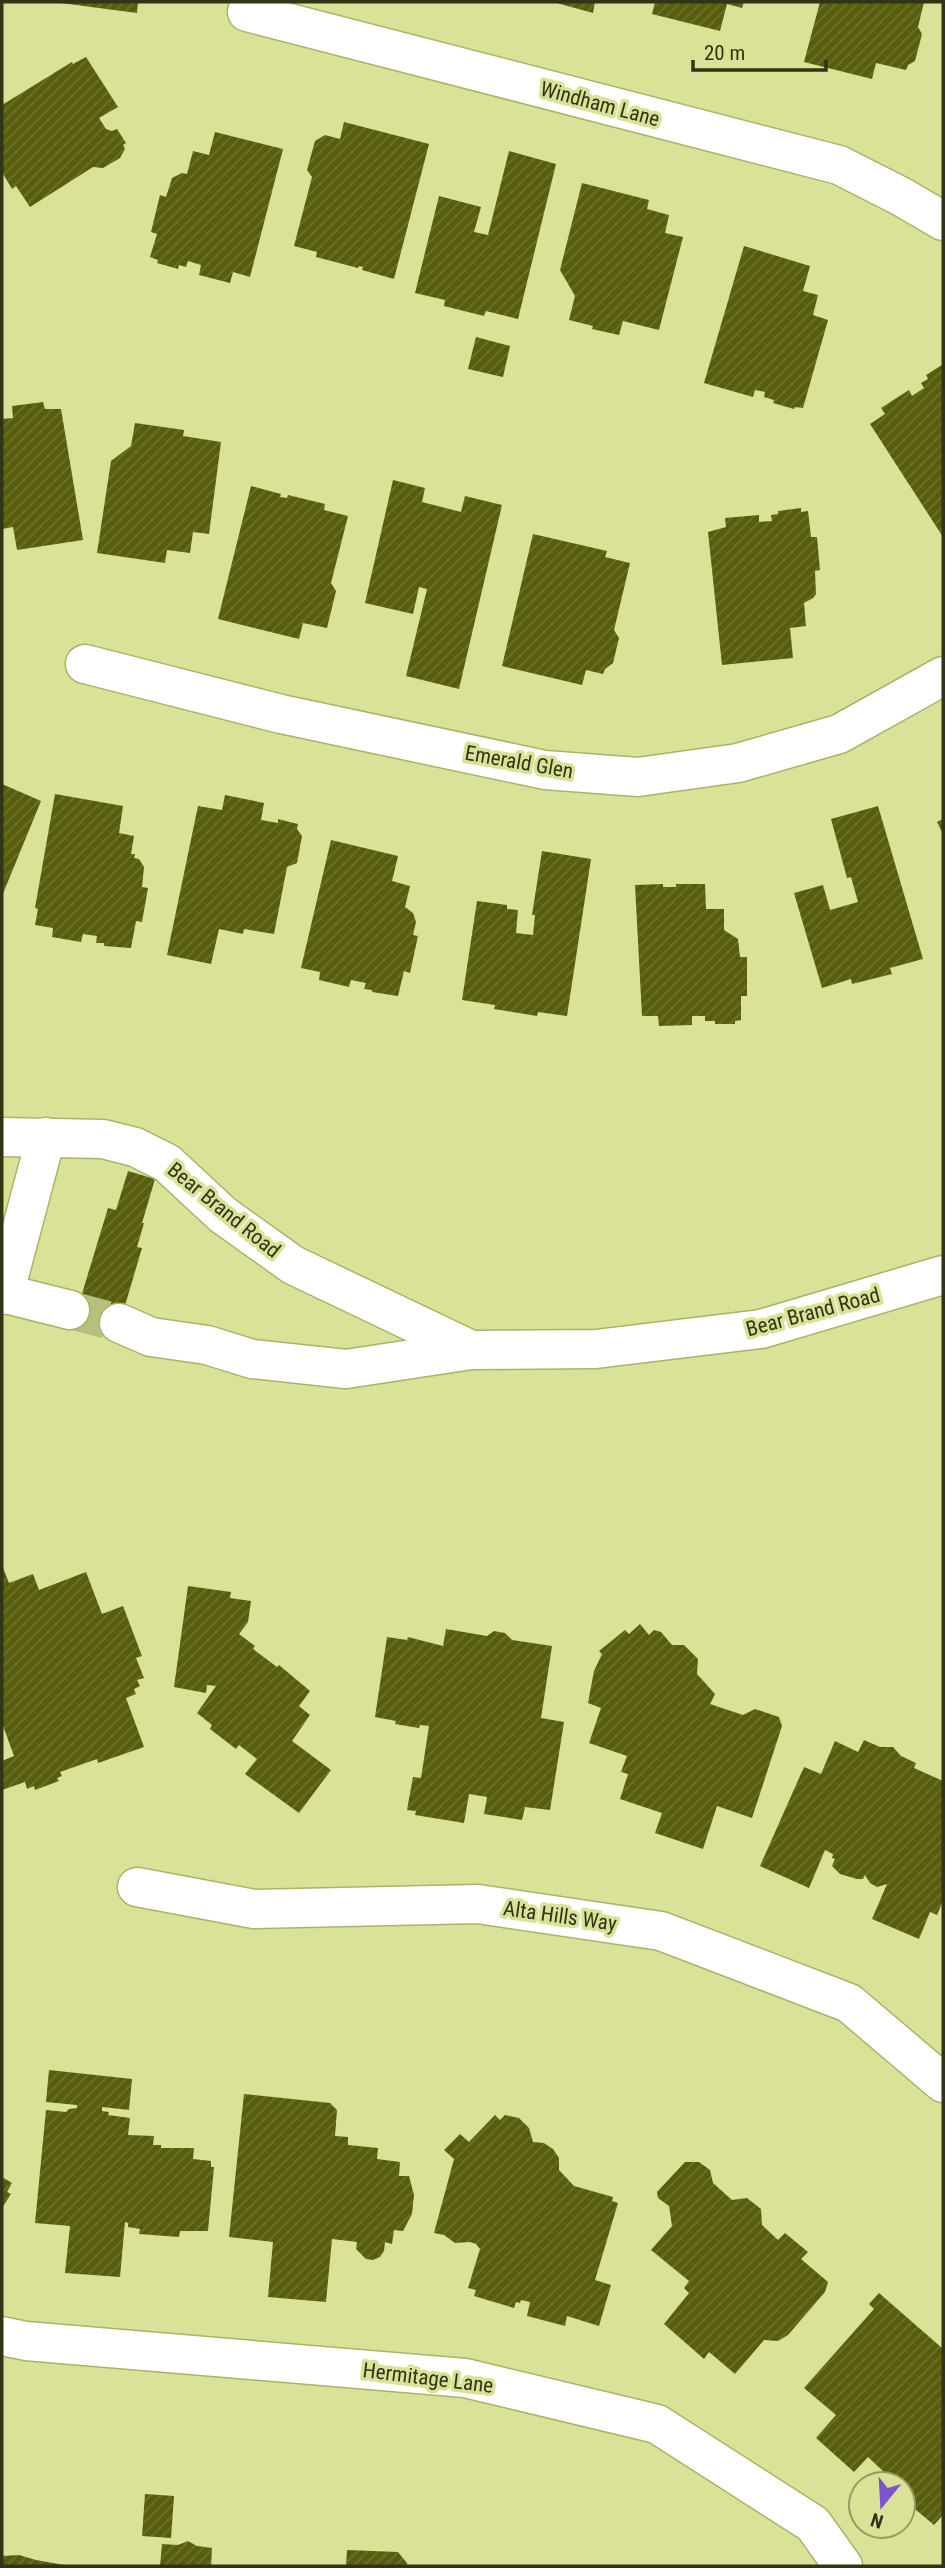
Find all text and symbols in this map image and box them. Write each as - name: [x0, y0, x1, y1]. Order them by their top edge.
- scale bar: [693, 28, 826, 72]
- text: 20 m: [704, 41, 745, 65]
- street label: Windham Lane: [538, 77, 662, 131]
- street label: Emerald Glen: [463, 741, 575, 783]
- street label: Bear Brand Road: [163, 1157, 285, 1263]
- street label: Bear Brand Road: [743, 1283, 883, 1341]
- street label: Alta Hills Way: [502, 1896, 618, 1936]
- street label: Hermitage Lane: [361, 2358, 495, 2398]
- north arrow: [847, 2470, 917, 2540]
- text: N: [868, 2508, 886, 2533]

